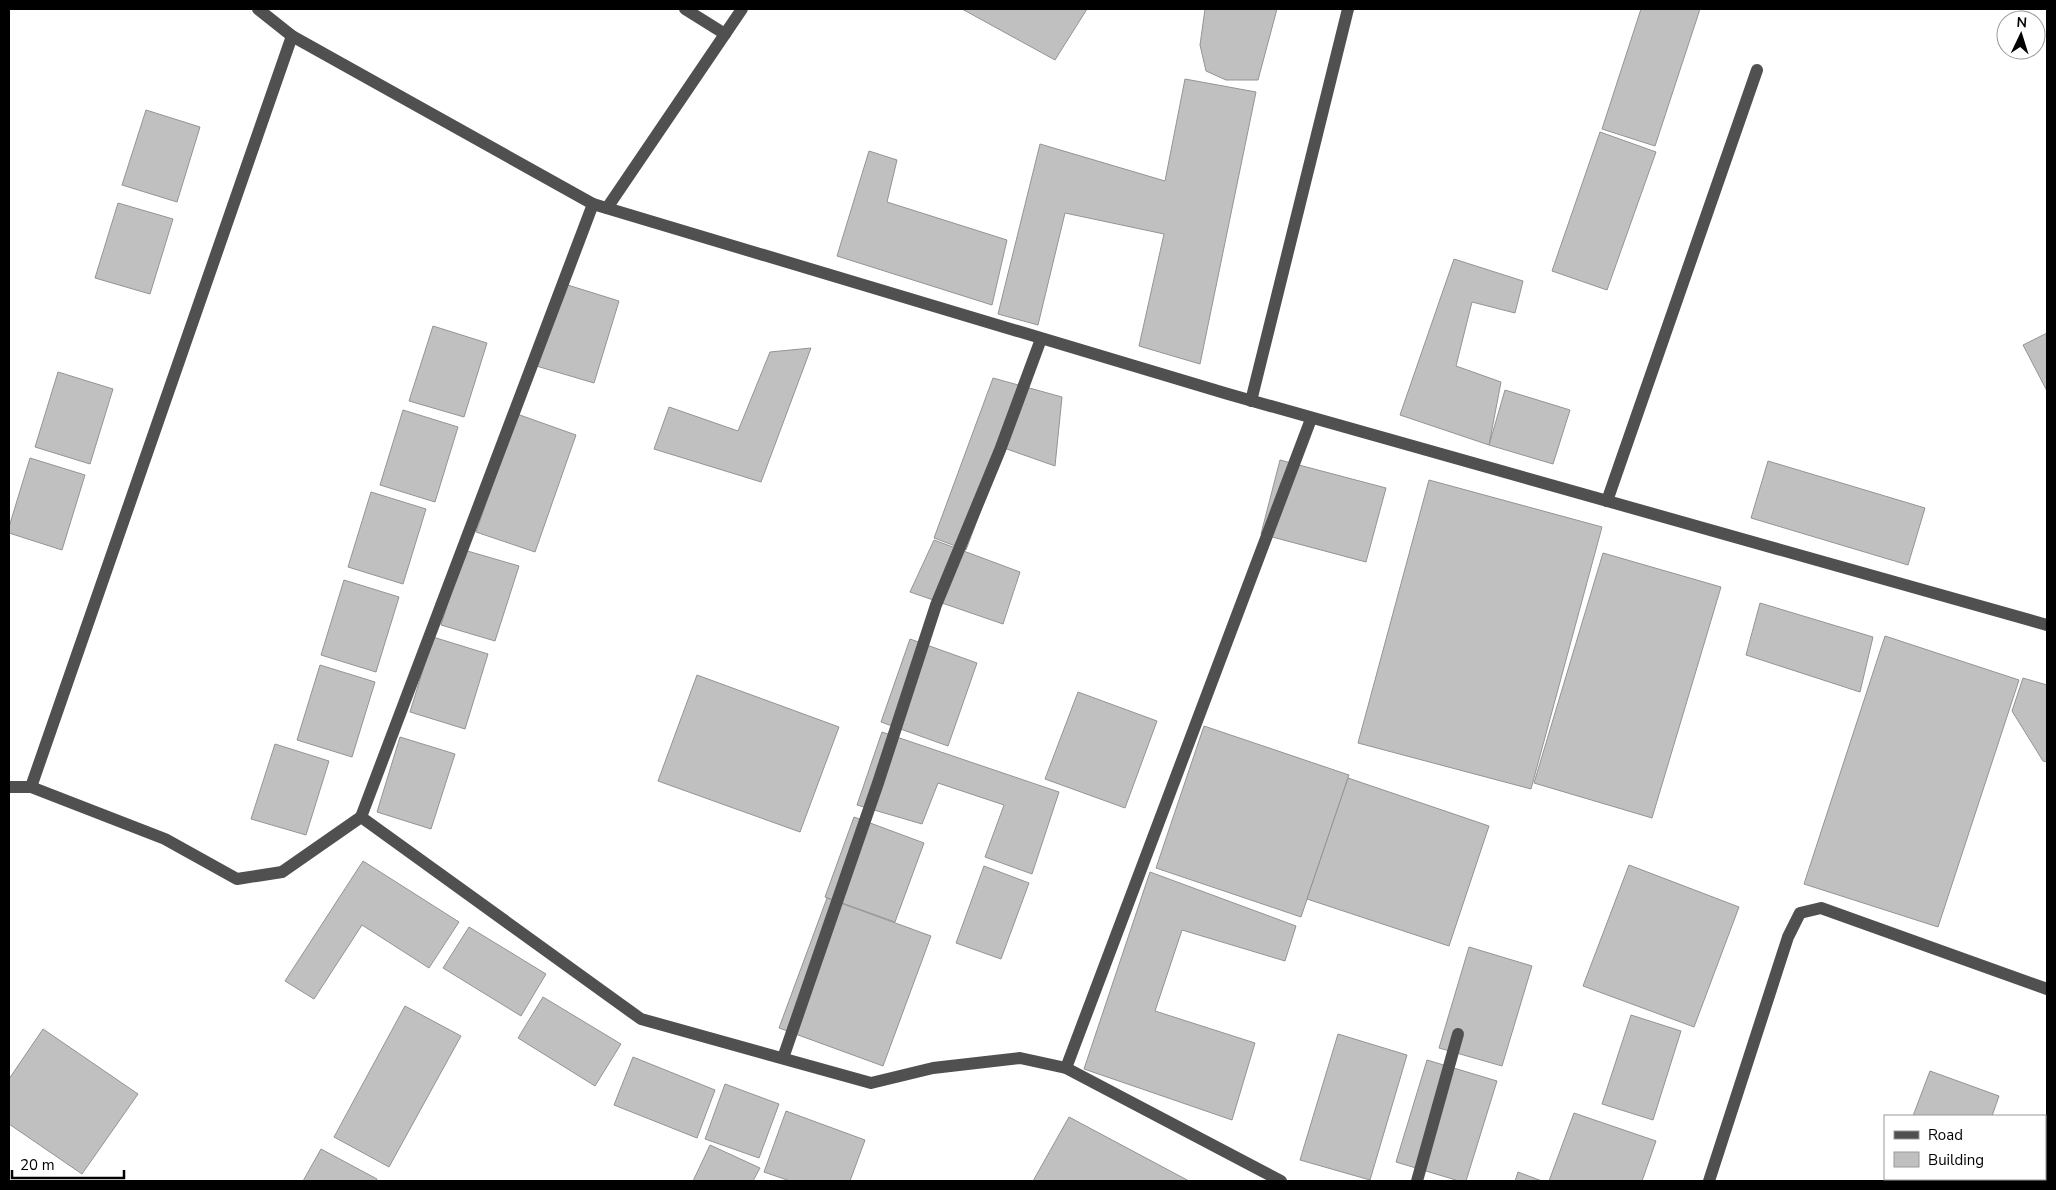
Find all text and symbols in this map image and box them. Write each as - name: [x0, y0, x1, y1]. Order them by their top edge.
- north arrow: [1996, 10, 2046, 60]
- text: N: [2016, 13, 2028, 32]
- legend: [1884, 1115, 2046, 1180]
- text: Road: [1928, 1125, 1963, 1145]
- scale bar: [12, 1148, 125, 1180]
- text: Building: [1928, 1150, 1984, 1170]
- text: 20 m: [20, 1155, 55, 1175]

